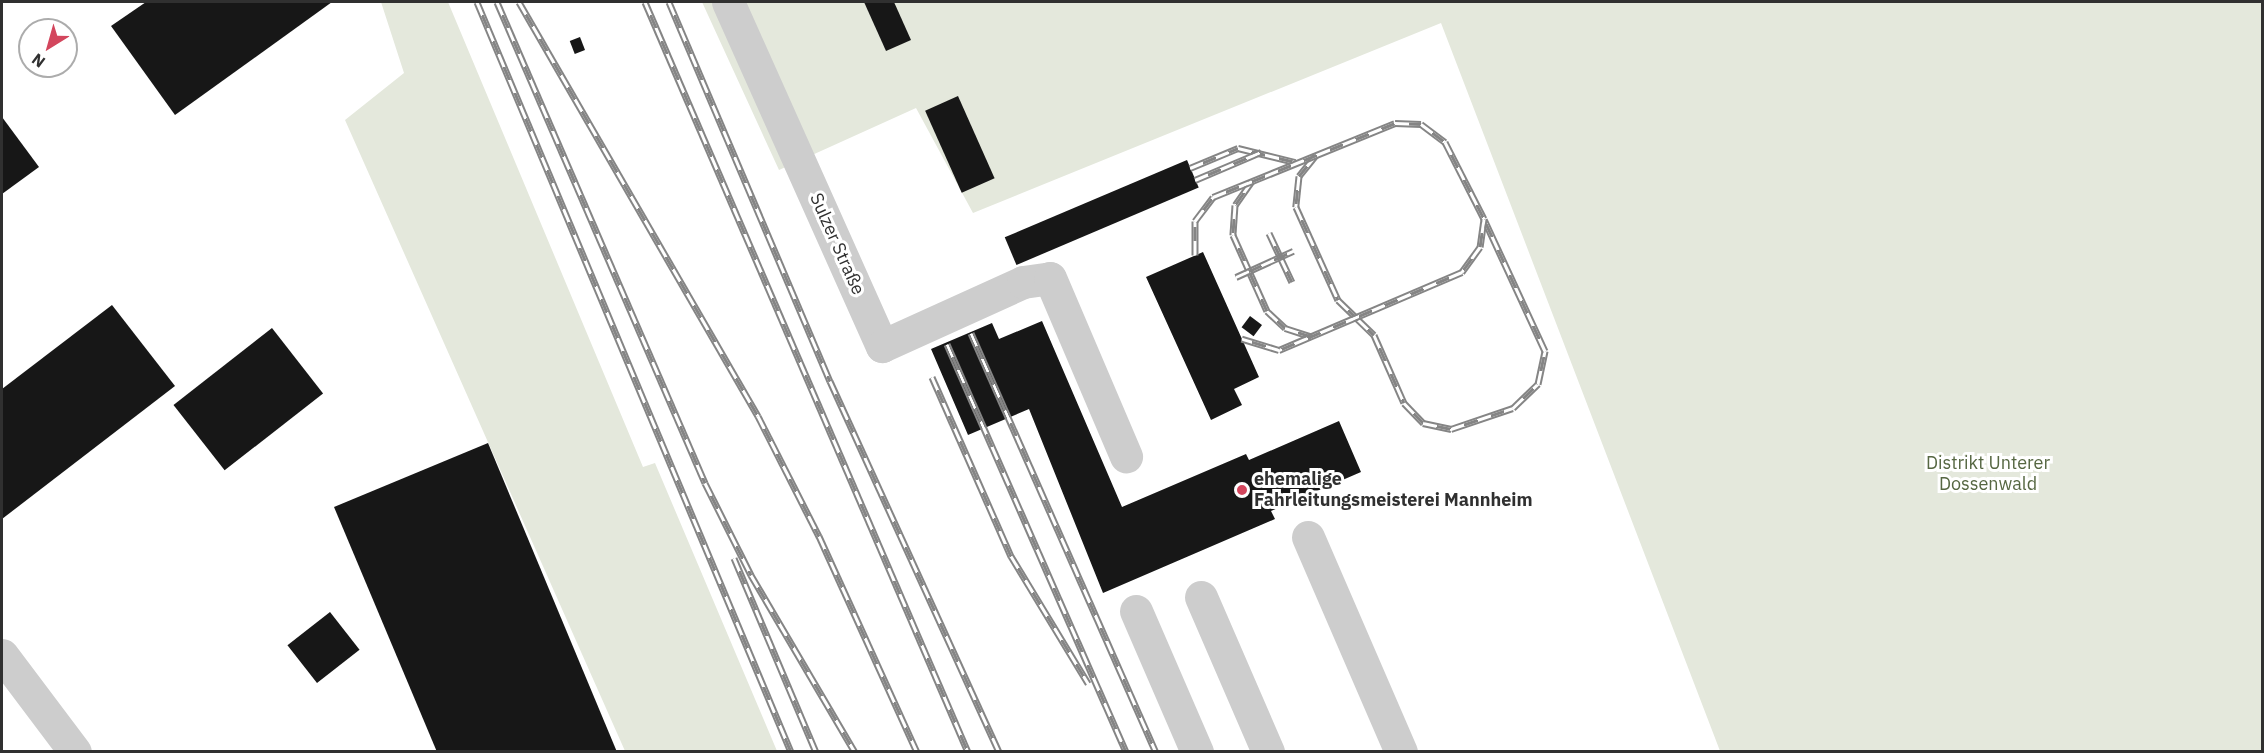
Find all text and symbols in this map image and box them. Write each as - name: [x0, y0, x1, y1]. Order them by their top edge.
- north arrow: [18, 18, 78, 78]
- text: N: [28, 49, 49, 72]
- street label: Sulzer Straße: [805, 190, 869, 298]
- park label: Distrikt Unterer Dossenwald: [1926, 453, 2050, 496]
- place label: ehemalige Fahrleitungsmeisterei Mannheim: [1254, 469, 1533, 512]
- marker: ehemalige Fahrleitungsmeisterei Mannheim: [1235, 483, 1249, 497]

